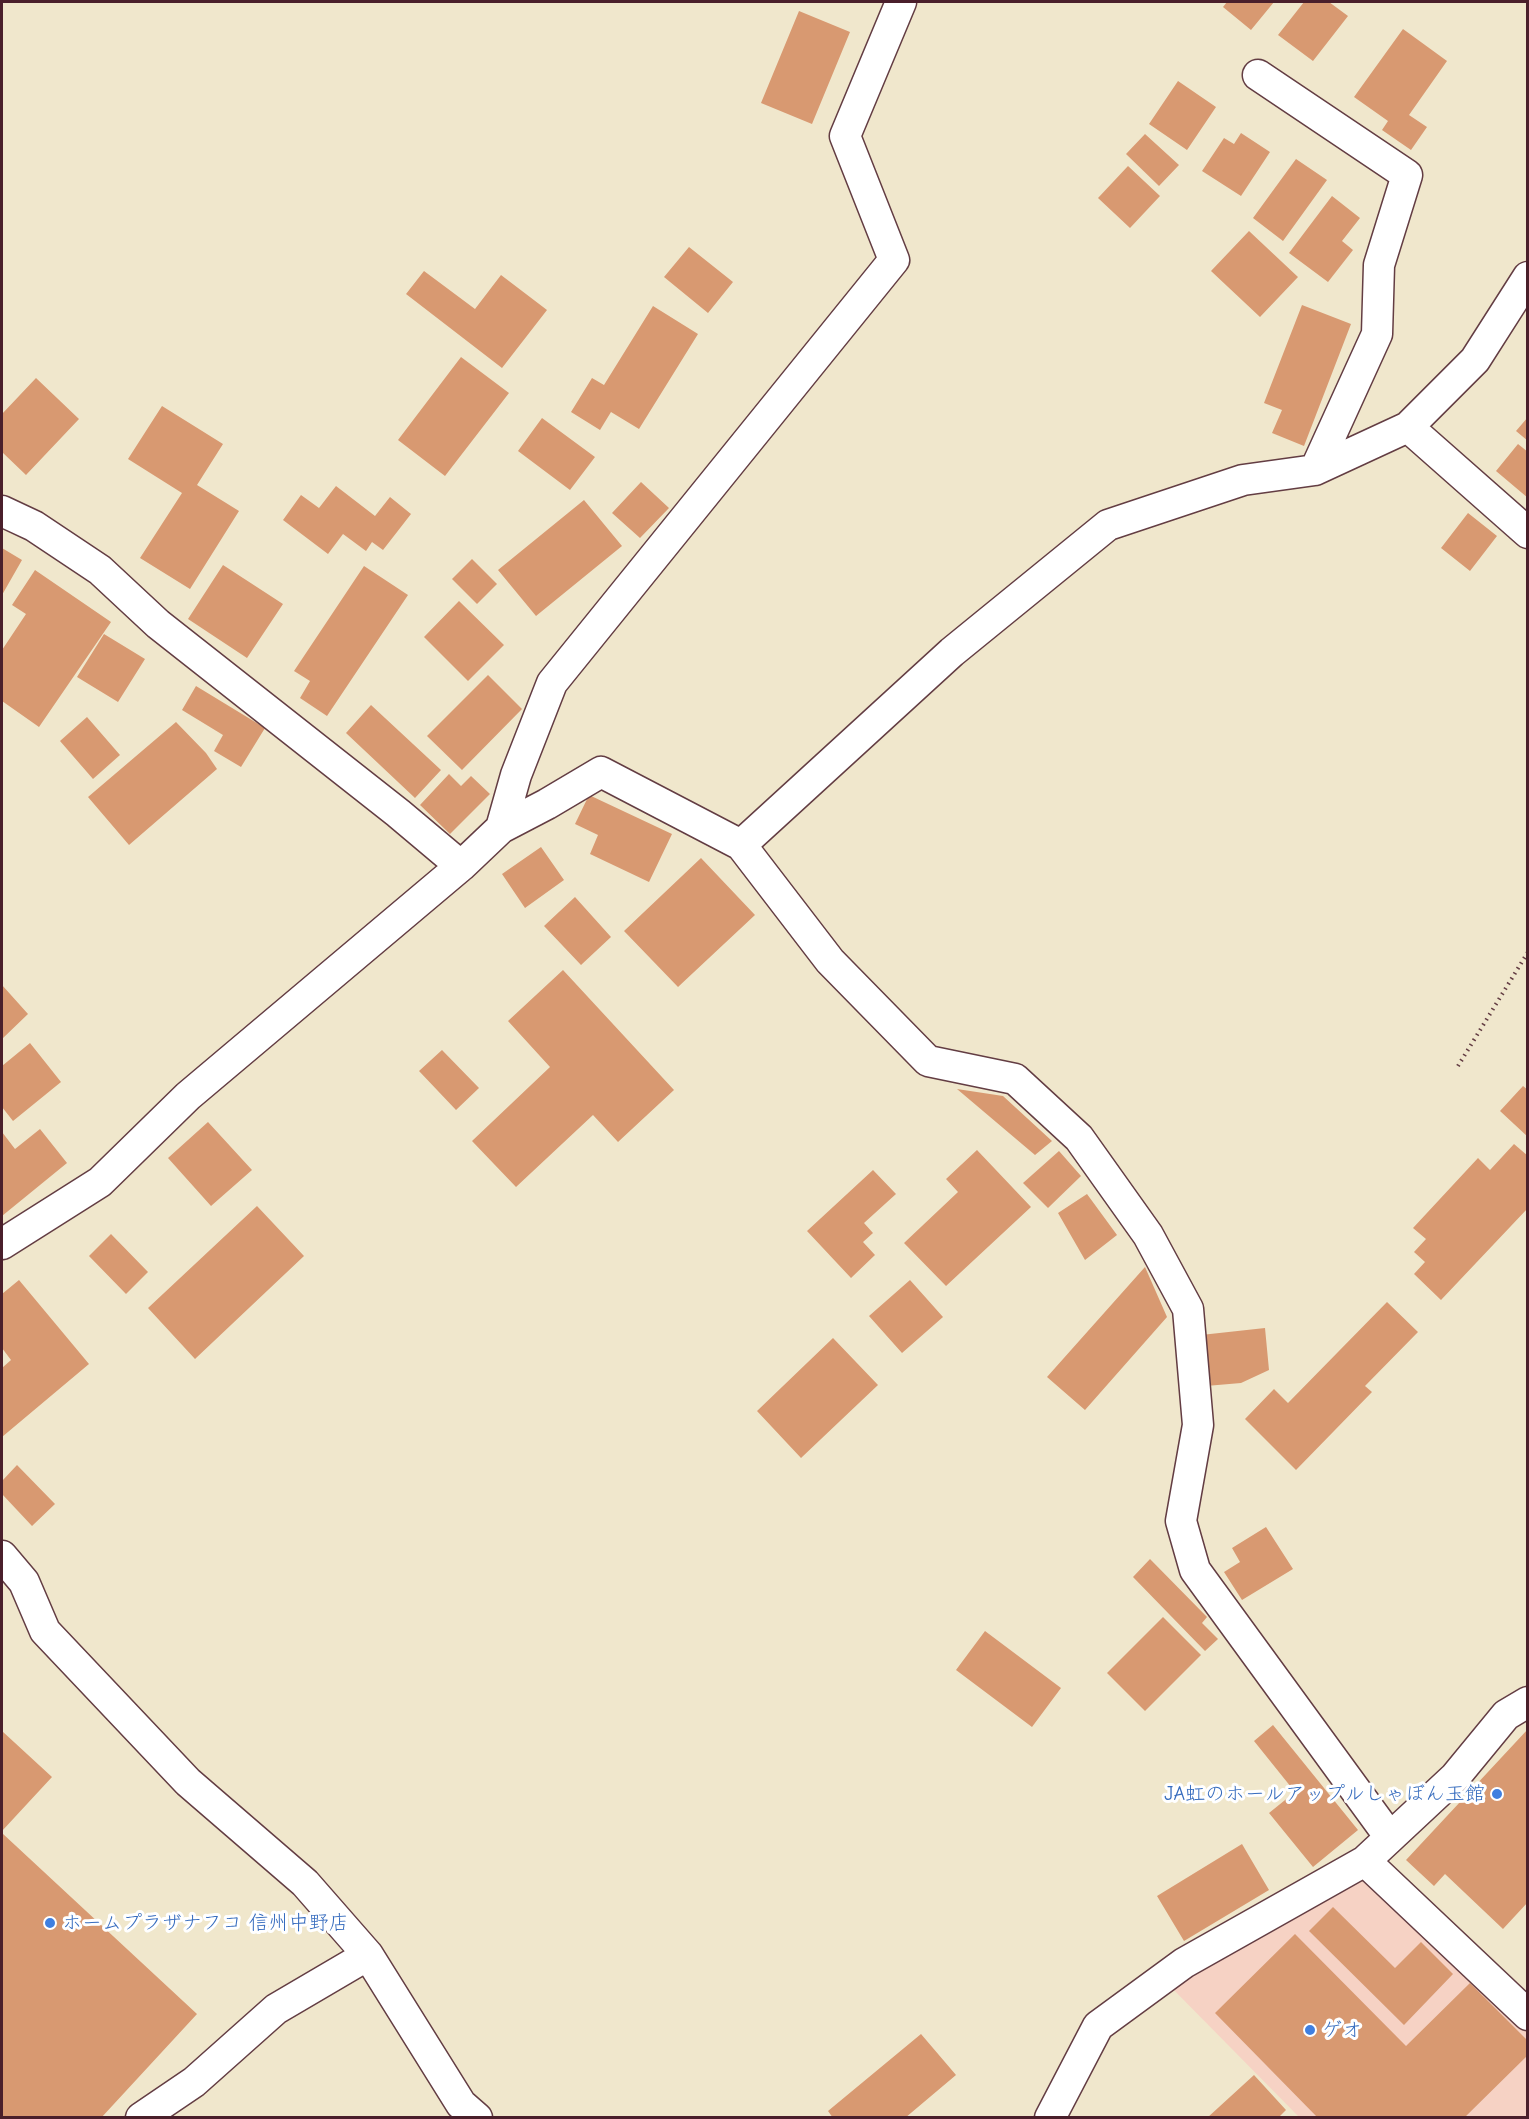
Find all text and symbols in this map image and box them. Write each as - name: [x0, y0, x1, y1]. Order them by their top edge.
- place label: JA虹のホールアップルしゃぼん玉館: [1164, 1782, 1485, 1806]
- marker: JA虹のホールアップルしゃぼん玉館: [1490, 1787, 1504, 1801]
- place label: ホームプラザナフコ 信州中野店: [62, 1911, 349, 1935]
- marker: ホームプラザナフコ 信州中野店: [43, 1916, 57, 1930]
- place label: ゲオ: [1322, 2018, 1362, 2042]
- marker: ゲオ: [1303, 2023, 1317, 2037]

